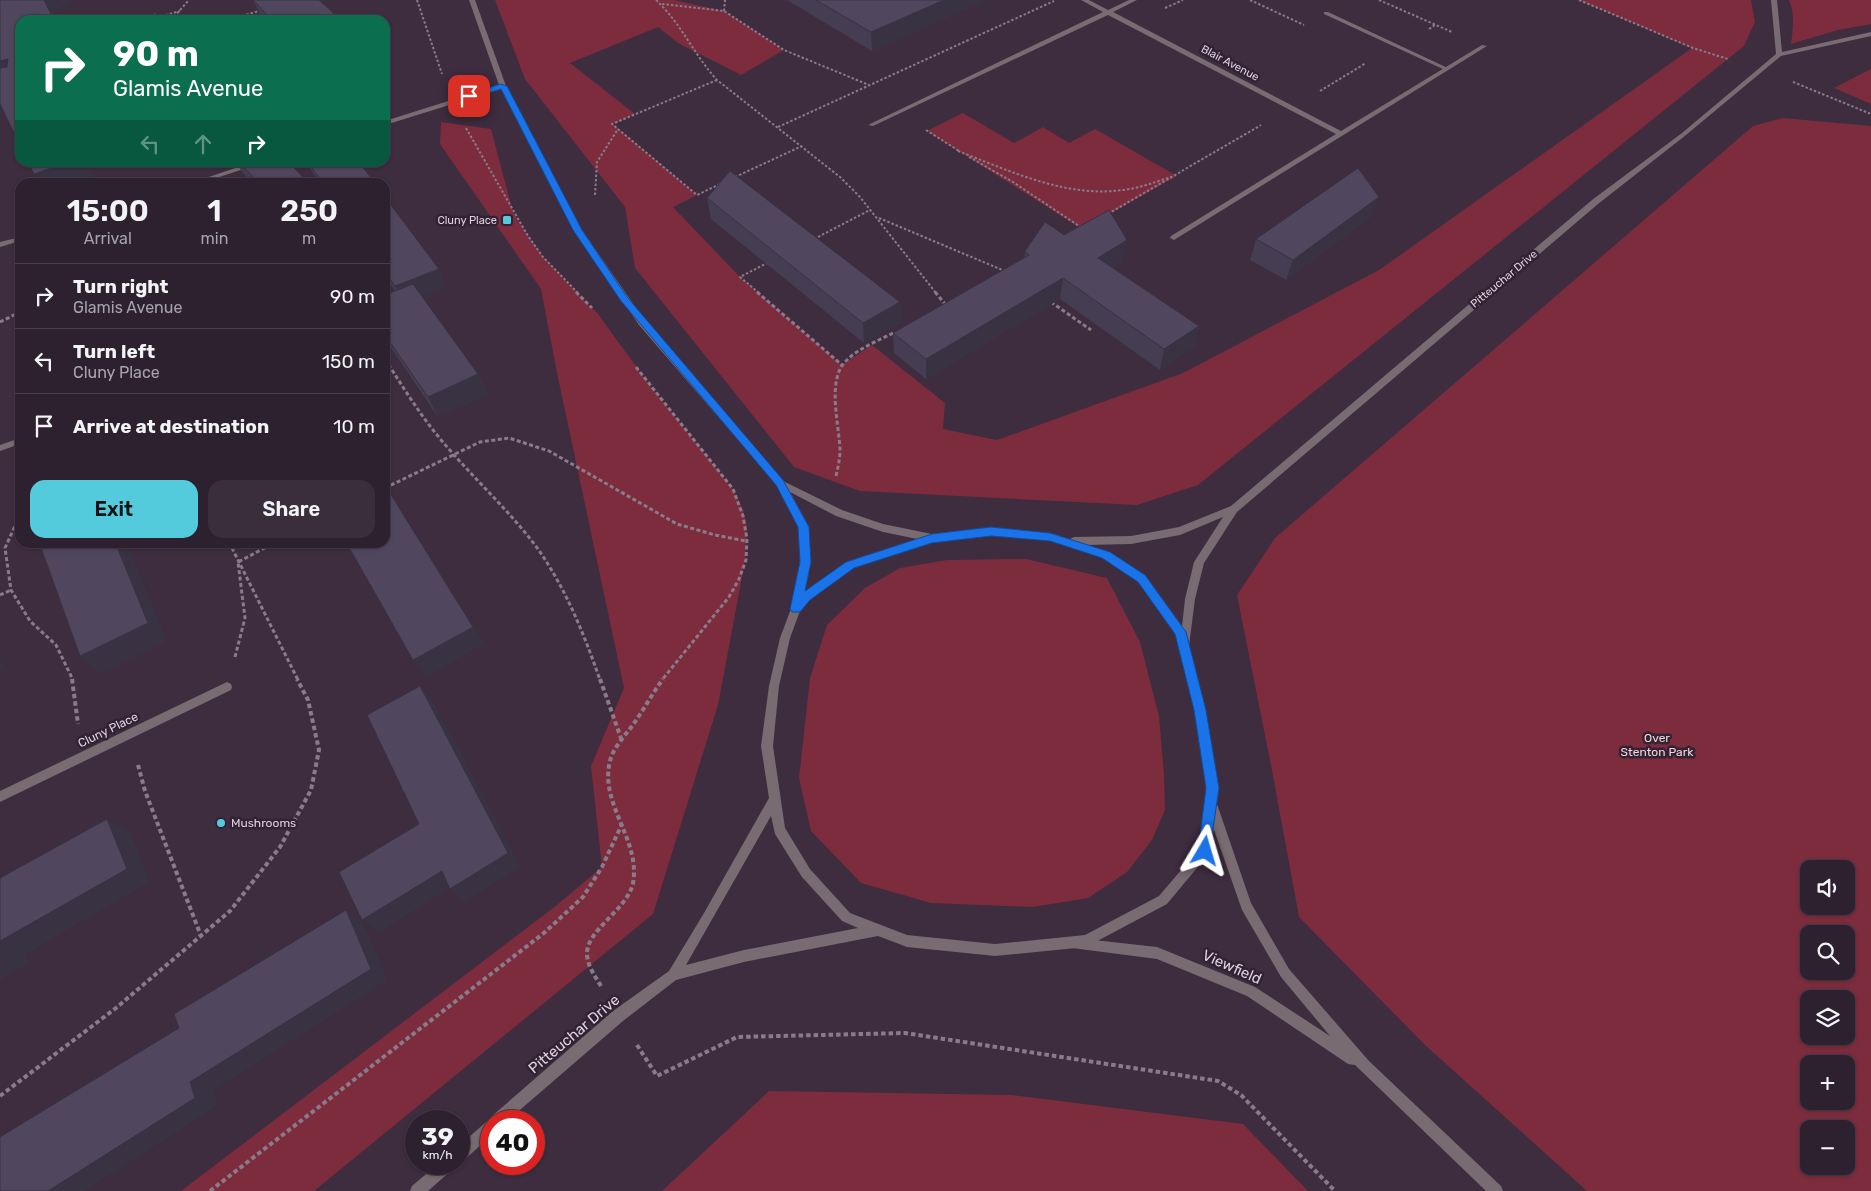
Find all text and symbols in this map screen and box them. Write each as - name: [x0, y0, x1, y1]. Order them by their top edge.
- text: 90 m: [113, 33, 199, 75]
- icon: right: [30, 35, 95, 100]
- street label: Blair Avenue: [1199, 42, 1261, 84]
- text: Glamis Avenue: [113, 75, 263, 102]
- pin: [448, 75, 490, 117]
- icon: arrive: [455, 82, 483, 110]
- icon: left: [136, 130, 164, 158]
- icon: ahead: [189, 130, 217, 158]
- icon: right: [242, 130, 270, 158]
- text: 15:00: [67, 193, 149, 229]
- text: 1: [207, 193, 222, 229]
- text: 250: [280, 193, 338, 229]
- place label: Cluny Place: [437, 214, 497, 227]
- marker: Cluny Place: [501, 214, 513, 226]
- text: Arrival: [84, 229, 132, 248]
- text: min: [201, 229, 228, 248]
- text: m: [302, 229, 316, 248]
- street label: Pitteuchar Drive: [1468, 247, 1540, 311]
- text: Turn right: [73, 275, 168, 298]
- icon: right: [30, 282, 58, 310]
- text: 90 m: [330, 285, 375, 308]
- text: Glamis Avenue: [73, 298, 182, 317]
- text: Turn left: [73, 340, 155, 363]
- icon: left: [30, 347, 58, 375]
- text: 150 m: [322, 350, 375, 373]
- text: Cluny Place: [73, 363, 160, 382]
- icon: arrive: [30, 412, 58, 440]
- text: Arrive at destination: [73, 415, 269, 438]
- text: 10 m: [333, 415, 375, 438]
- button: Exit: [30, 480, 198, 538]
- button: Share: [208, 480, 375, 538]
- street label: Cluny Place: [76, 709, 141, 751]
- park label: Over Stenton Park: [1621, 731, 1694, 759]
- place label: Mushrooms: [231, 816, 296, 830]
- marker: Mushrooms: [215, 817, 227, 829]
- position arrow: [1178, 824, 1230, 876]
- map controls: [1800, 860, 1855, 1175]
- button: sound: [1800, 860, 1855, 915]
- button: search: [1800, 925, 1855, 980]
- street label: Viewfield: [1200, 946, 1264, 988]
- button: layers: [1800, 990, 1855, 1045]
- street label: Pitteuchar Drive: [525, 991, 623, 1077]
- button: +: [1800, 1055, 1855, 1110]
- speed limit sign: 40: [480, 1110, 545, 1175]
- button: −: [1800, 1120, 1855, 1175]
- text: 39: [421, 1122, 454, 1151]
- text: km/h: [423, 1148, 452, 1162]

